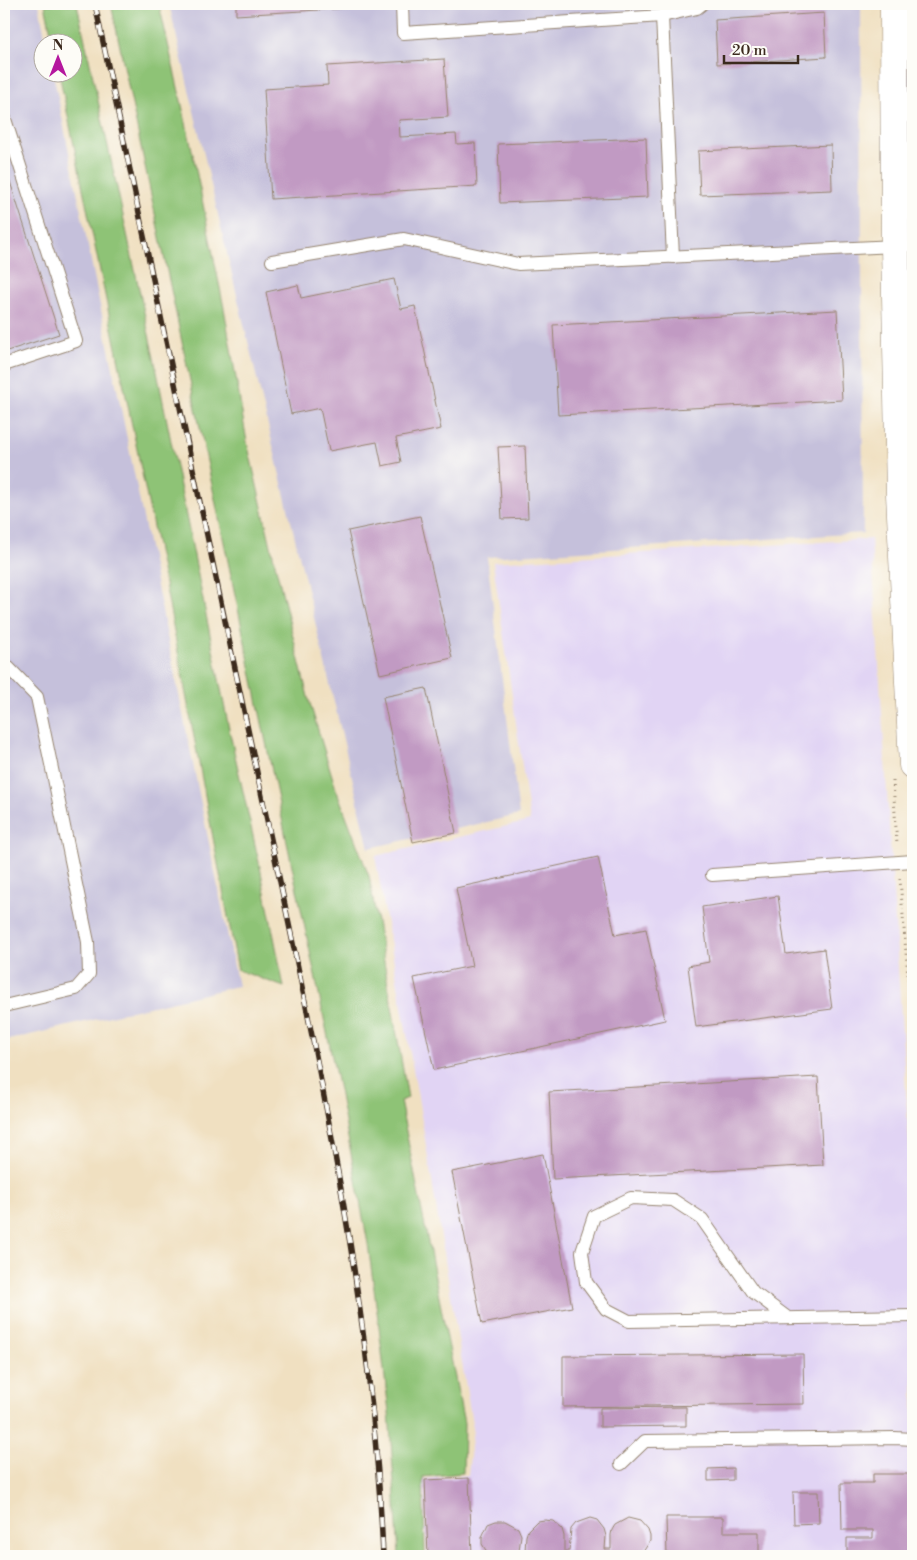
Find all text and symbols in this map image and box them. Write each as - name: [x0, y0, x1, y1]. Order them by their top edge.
- north arrow: [32, 32, 82, 82]
- scale bar: [724, 32, 798, 64]
- text: N: [52, 37, 64, 55]
- text: 20 m: [732, 41, 767, 60]

